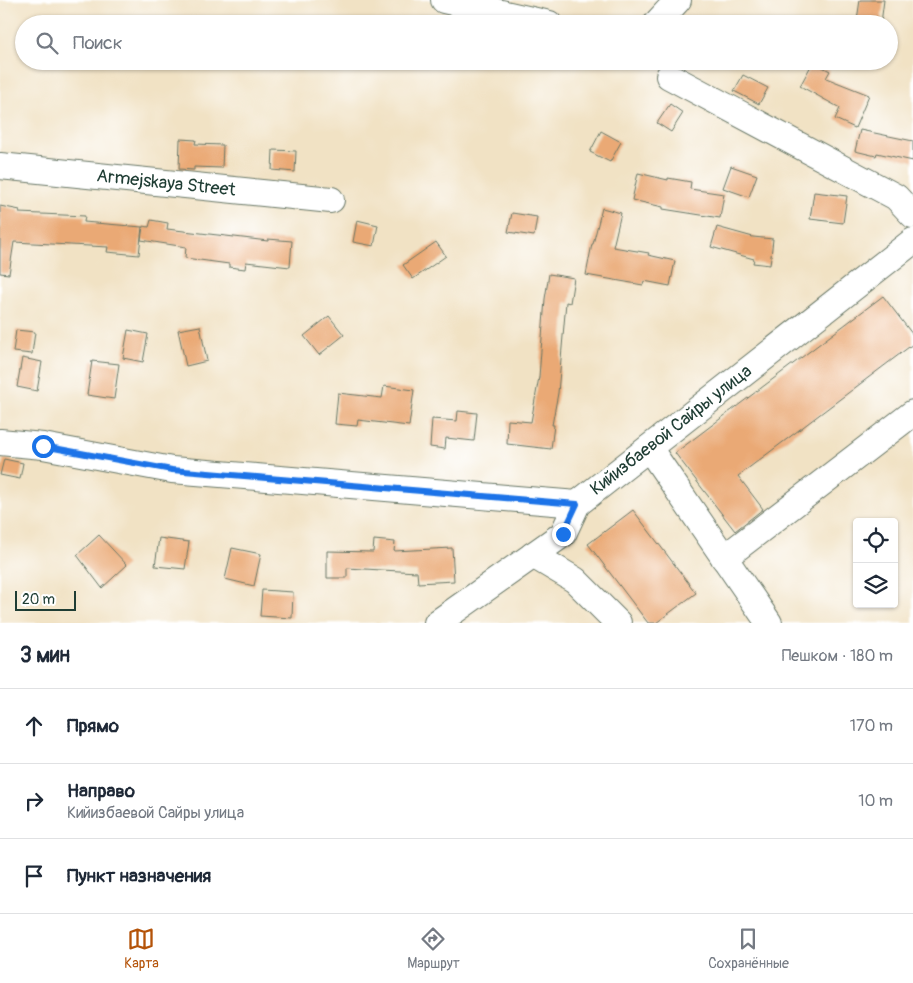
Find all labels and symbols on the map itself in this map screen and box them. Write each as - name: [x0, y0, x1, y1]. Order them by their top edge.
- street label: Armejskaya Street: [95, 164, 237, 202]
- street label: Кийизбаевой Сайры улица: [585, 360, 757, 500]
- route start: [32, 435, 55, 458]
- route end: [552, 523, 575, 546]
- scale bar: [15, 588, 76, 611]

